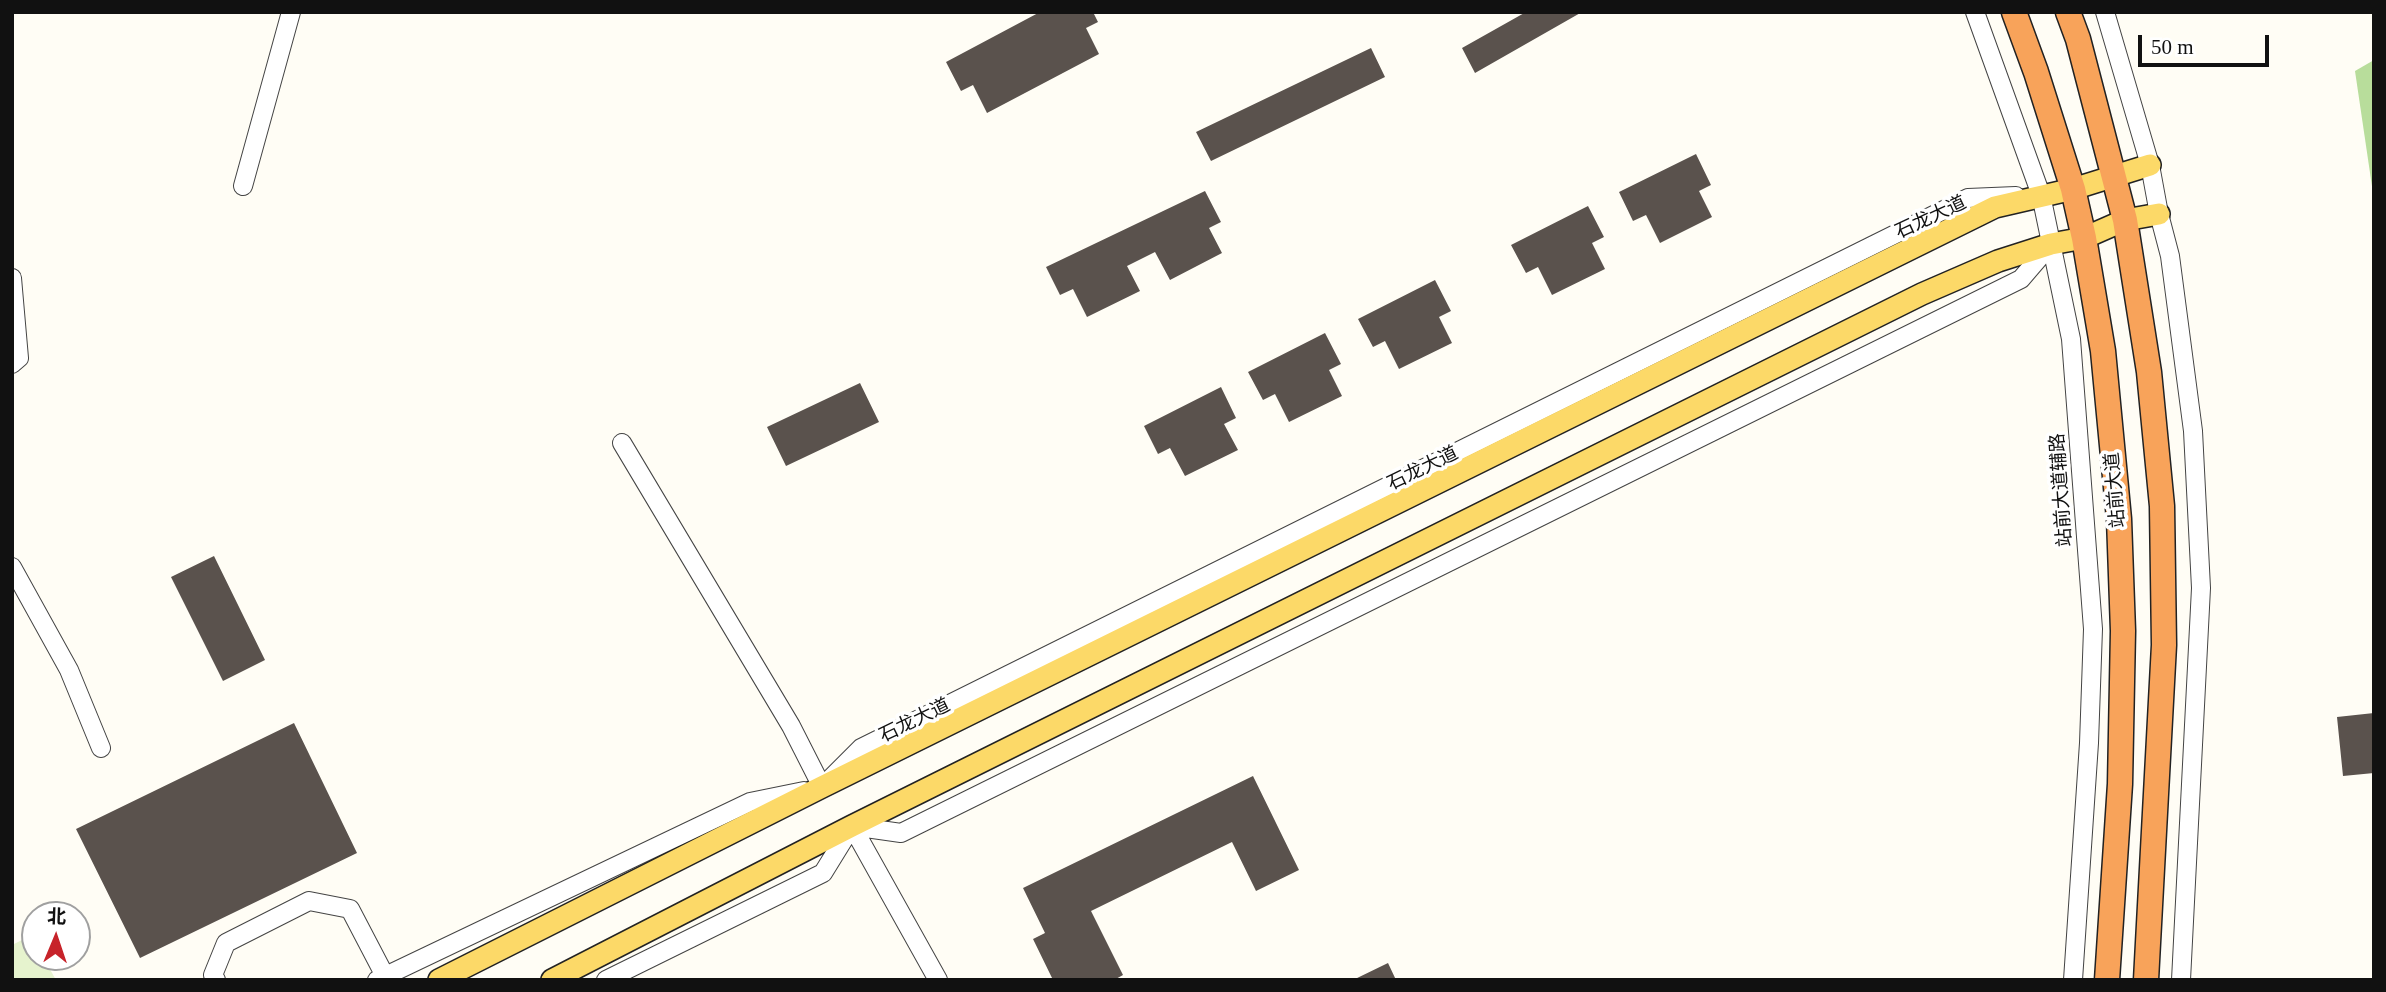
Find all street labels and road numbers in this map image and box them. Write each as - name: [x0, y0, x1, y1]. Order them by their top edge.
- street label: 石龙大道: [1892, 192, 1970, 244]
- street label: 站前大道辅路: [2047, 432, 2077, 548]
- street label: 石龙大道: [1384, 442, 1462, 496]
- street label: 站前大道: [2101, 451, 2131, 529]
- street label: 石龙大道: [876, 694, 954, 748]

